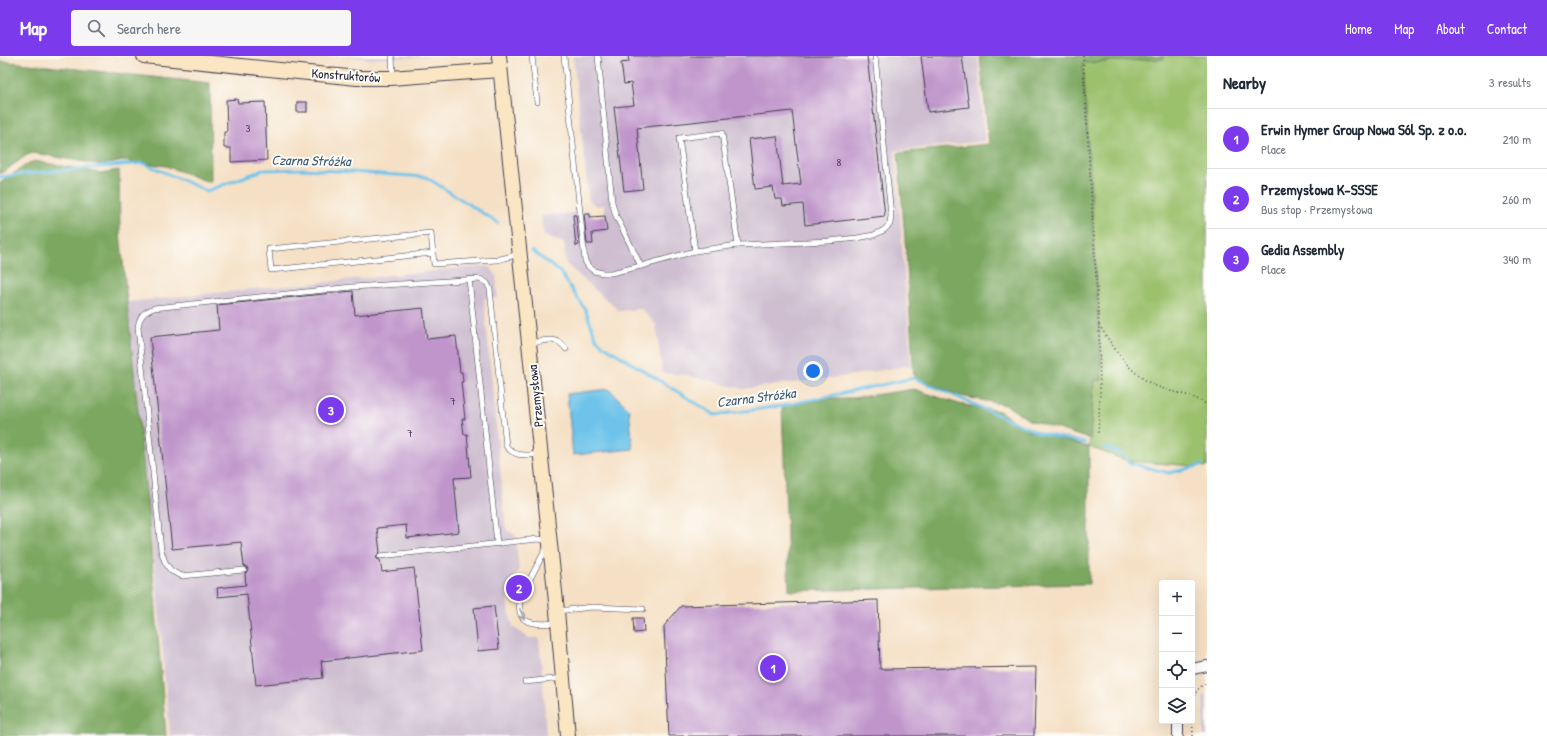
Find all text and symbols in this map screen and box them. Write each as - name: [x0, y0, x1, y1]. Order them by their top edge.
- search box: [71, 10, 351, 46]
- text: Map: [20, 15, 47, 41]
- icon: search: [85, 17, 107, 39]
- text: Search here: [117, 18, 181, 39]
- text: Home: [1345, 19, 1372, 38]
- text: Map: [1394, 19, 1414, 38]
- text: About: [1436, 19, 1465, 38]
- text: Contact: [1487, 19, 1527, 38]
- street label: Konstruktorów: [311, 64, 381, 86]
- text: Nearby: [1223, 71, 1266, 94]
- text: 3 results: [1489, 73, 1531, 91]
- text: Erwin Hymer Group Nowa Sól Sp. z o.o.: [1261, 119, 1467, 140]
- house number: 3: [246, 121, 251, 135]
- text: 1: [1234, 130, 1238, 148]
- text: 210 m: [1503, 130, 1531, 148]
- text: Place: [1261, 140, 1286, 158]
- water label: Czarna Stróżka: [271, 150, 352, 170]
- house number: 8: [837, 155, 842, 169]
- text: Przemysłowa K-SSSE: [1261, 179, 1378, 200]
- text: 2: [1233, 190, 1239, 208]
- text: 260 m: [1502, 190, 1531, 208]
- text: Bus stop · Przemysłowa: [1261, 200, 1372, 218]
- text: Gedia Assembly: [1261, 239, 1344, 260]
- text: 3: [1233, 250, 1239, 268]
- text: 340 m: [1503, 250, 1531, 268]
- text: Place: [1261, 260, 1286, 278]
- your location: [803, 361, 823, 381]
- street label: Przemysłowa: [523, 364, 547, 428]
- water label: Czarna Stróżka: [716, 383, 798, 411]
- house number: 7: [450, 394, 456, 408]
- pin: 3: [318, 395, 344, 425]
- house number: 7: [407, 426, 413, 440]
- pin: 2: [506, 573, 532, 603]
- map controls: [1159, 580, 1195, 724]
- button: +: [1159, 580, 1195, 616]
- one-way arrow: [519, 607, 527, 619]
- button: −: [1159, 616, 1195, 652]
- button: locate: [1159, 652, 1195, 688]
- pin: 1: [760, 653, 786, 683]
- button: layers: [1159, 688, 1195, 724]

